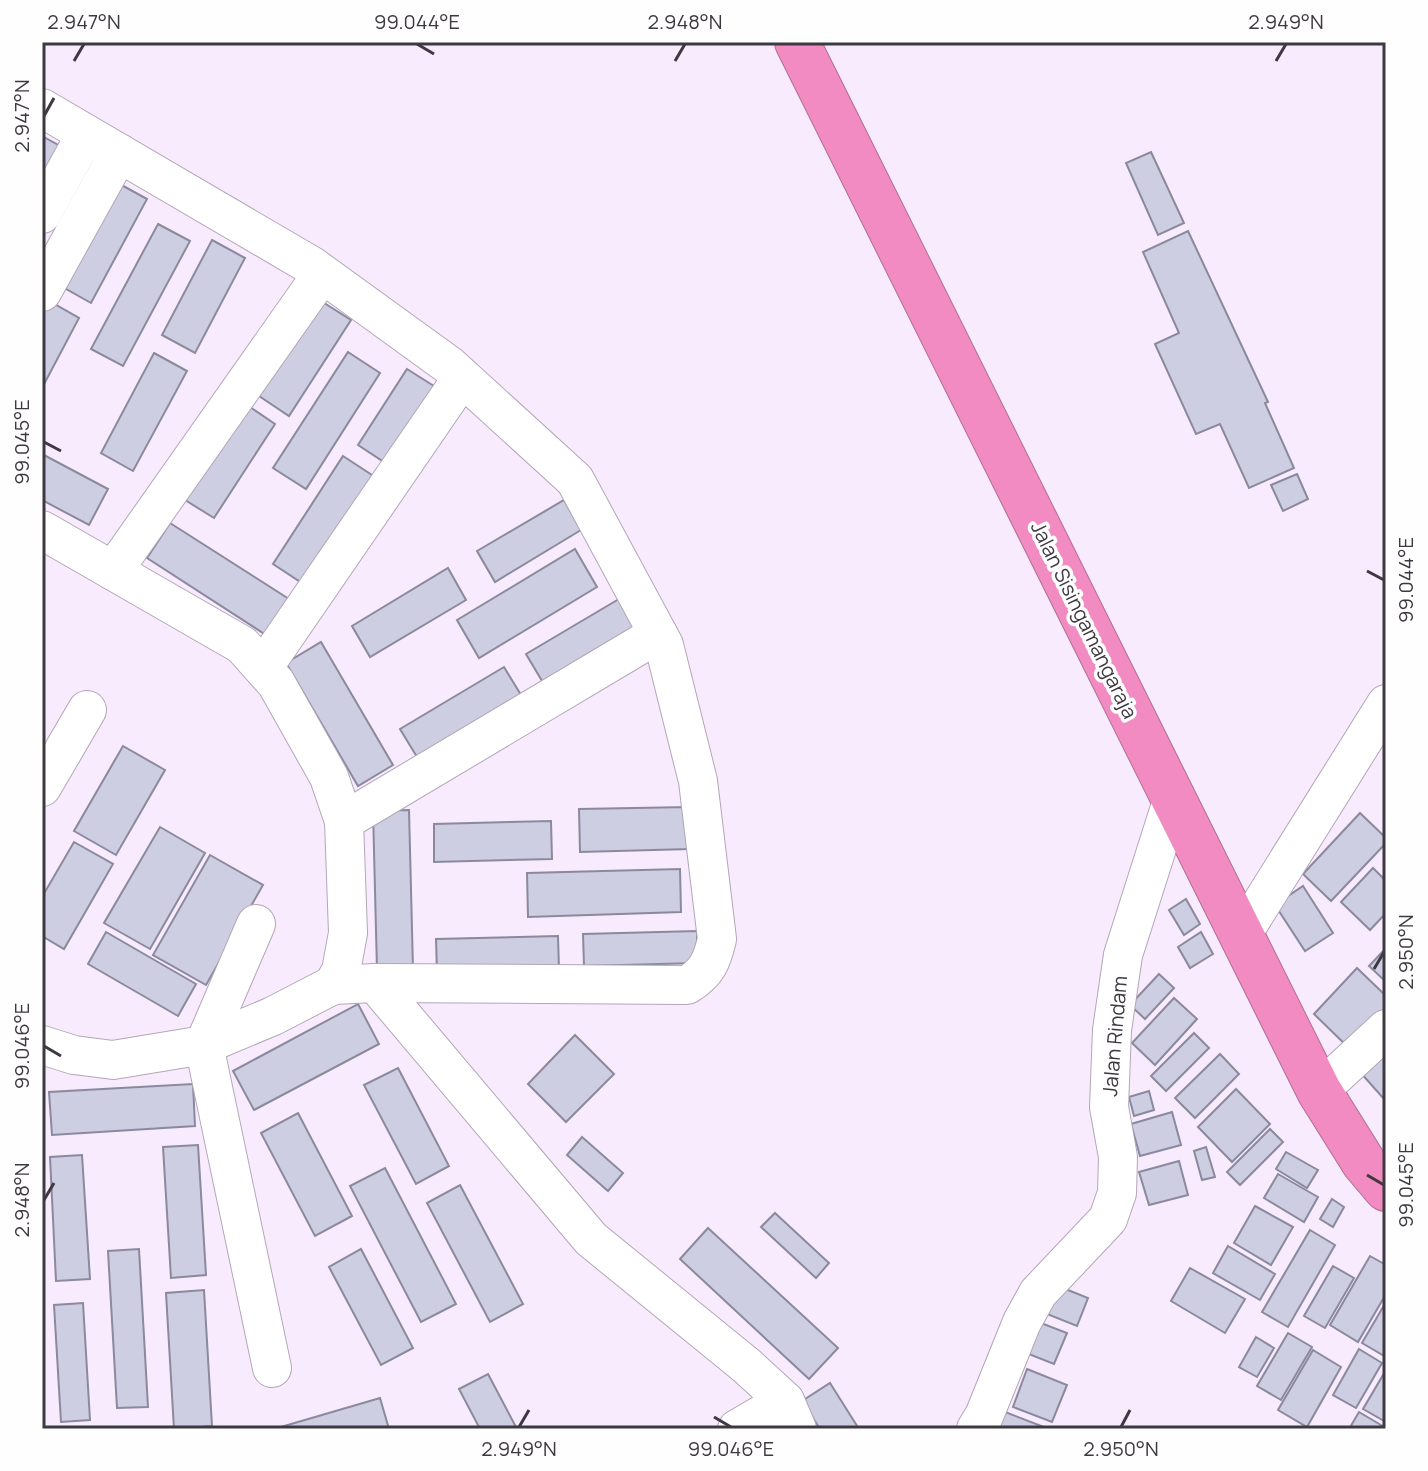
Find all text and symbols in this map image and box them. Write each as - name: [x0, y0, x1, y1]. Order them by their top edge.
- text: 2.947°N: [47, 8, 121, 35]
- text: 99.044°E: [374, 8, 460, 35]
- text: 2.948°N: [648, 8, 722, 35]
- text: 2.949°N: [1248, 8, 1324, 35]
- text: 2.947°N: [8, 79, 35, 153]
- text: 99.045°E: [8, 399, 35, 485]
- street label: Jalan Sisingamangaraja: [1025, 517, 1144, 723]
- text: 99.044°E: [1392, 537, 1419, 623]
- text: 2.950°N: [1392, 914, 1419, 990]
- street label: Jalan Rindam: [1096, 974, 1133, 1097]
- text: 99.046°E: [8, 1003, 35, 1089]
- text: 99.045°E: [1392, 1142, 1419, 1228]
- text: 2.948°N: [8, 1163, 35, 1237]
- text: 2.949°N: [481, 1435, 557, 1462]
- text: 99.046°E: [688, 1435, 774, 1462]
- text: 2.950°N: [1083, 1435, 1159, 1462]

